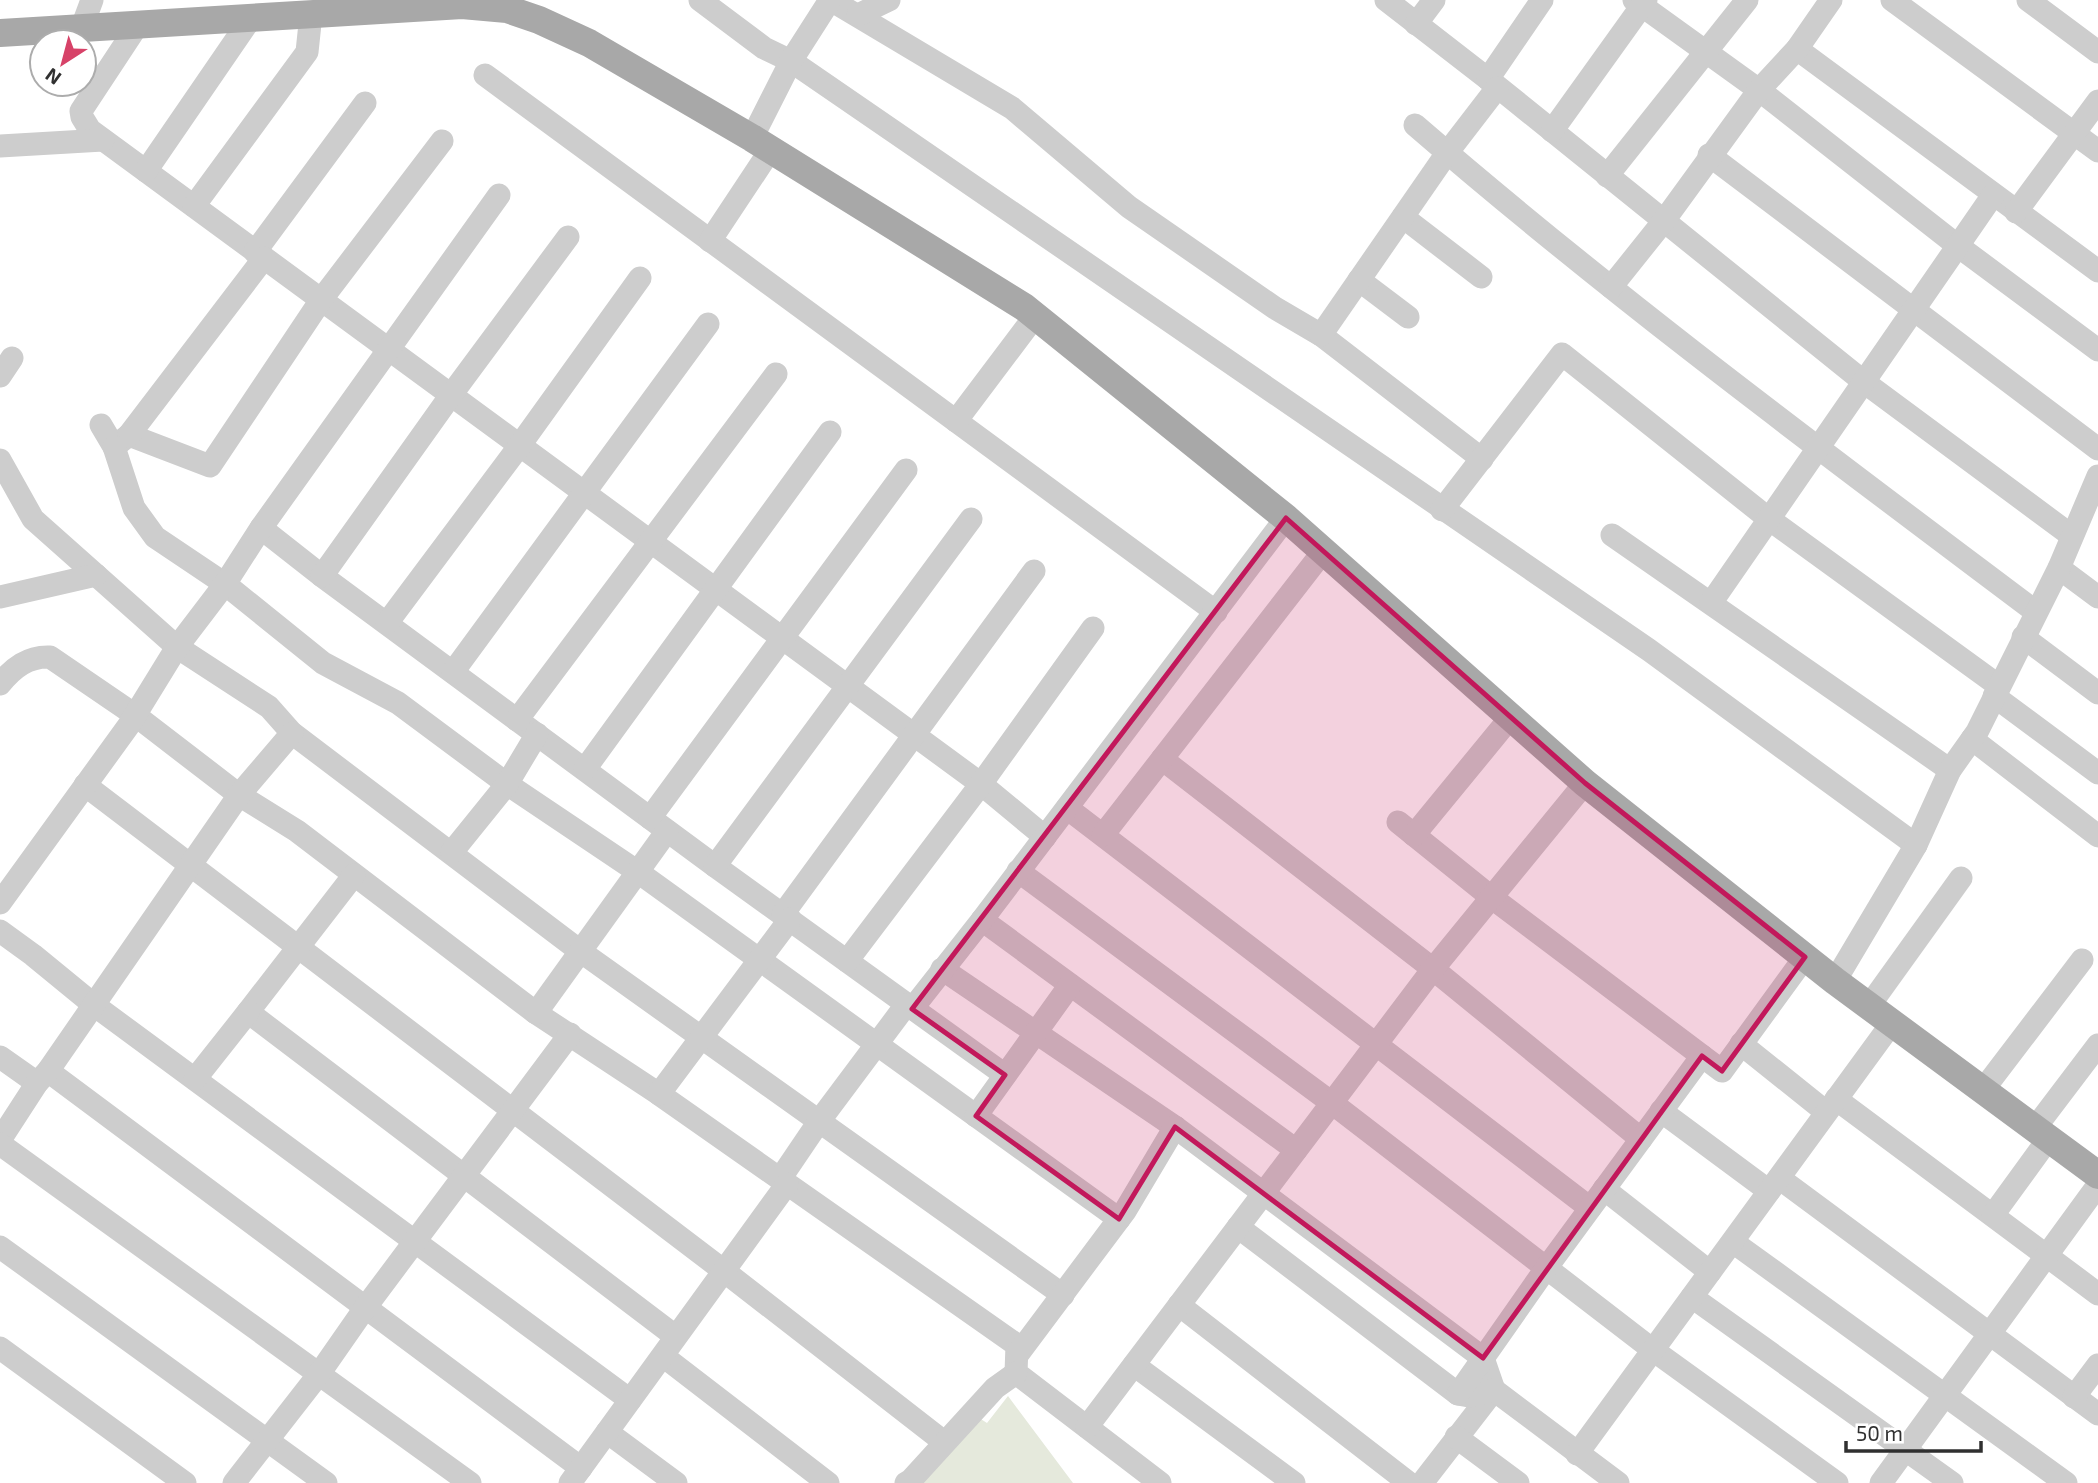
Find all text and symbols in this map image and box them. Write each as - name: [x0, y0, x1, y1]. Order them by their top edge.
- north arrow: [28, 28, 98, 98]
- text: N: [40, 64, 65, 90]
- scale bar: [1846, 1410, 1981, 1454]
- text: 50 m: [1856, 1420, 1903, 1445]

